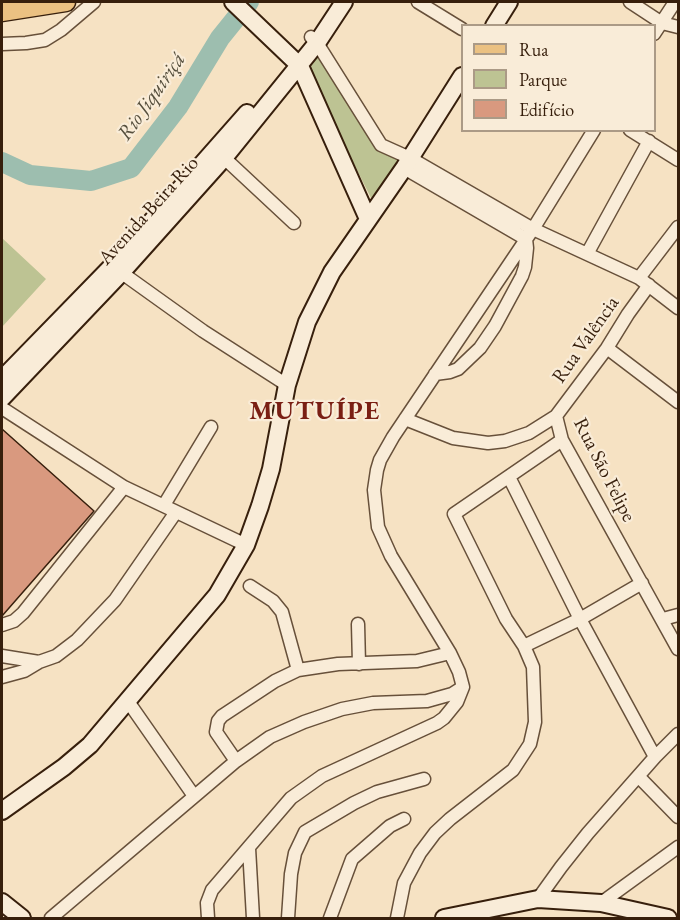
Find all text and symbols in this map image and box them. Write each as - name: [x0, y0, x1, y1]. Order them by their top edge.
- legend: [461, 24, 656, 132]
- text: Rua: [519, 38, 549, 61]
- water label: Rio Jiquiriçá: [113, 48, 191, 146]
- text: Parque: [519, 68, 567, 91]
- text: Edifício: [519, 98, 574, 121]
- street label: Avenida Beira Rio: [94, 152, 204, 270]
- street label: Rua Valência: [547, 292, 625, 388]
- district label: MUTUÍPE: [249, 396, 381, 428]
- street label: Rua São Felipe: [568, 414, 640, 526]

